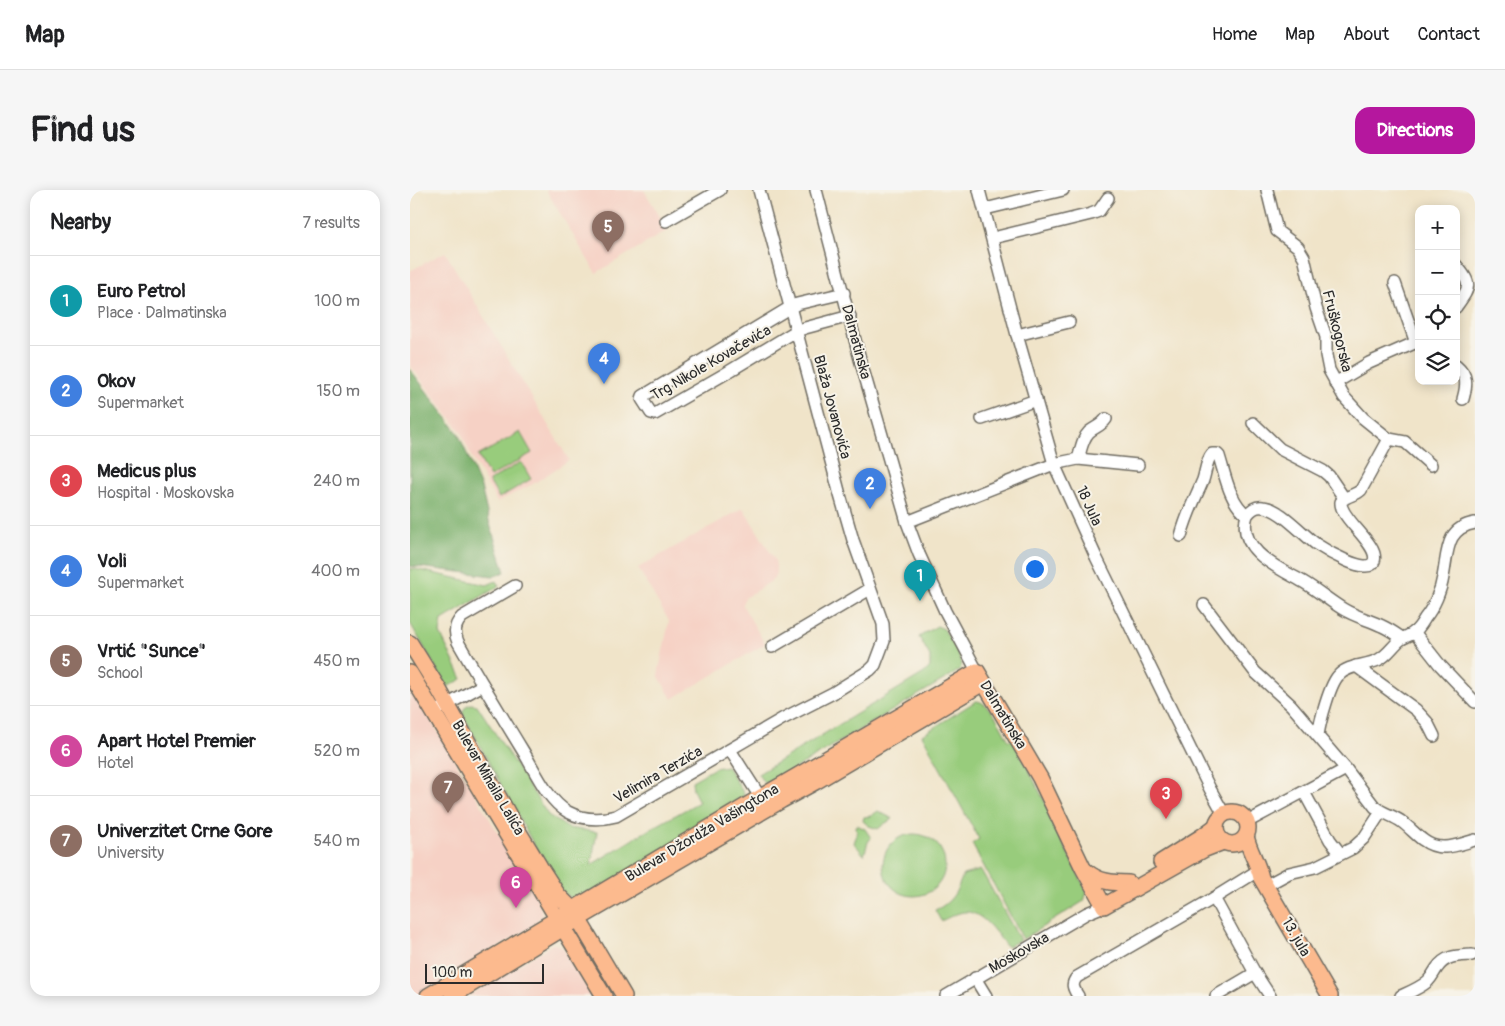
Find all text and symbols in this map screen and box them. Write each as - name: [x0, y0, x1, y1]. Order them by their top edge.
- text: Map: [25, 20, 65, 49]
- text: Home: [1212, 23, 1257, 46]
- text: Map: [1285, 23, 1315, 46]
- text: About: [1343, 23, 1389, 46]
- text: Contact: [1417, 23, 1480, 46]
- button: Directions: [1355, 107, 1475, 154]
- text: Find us: [30, 108, 135, 152]
- map controls: [1415, 205, 1460, 385]
- button: +: [1415, 205, 1460, 250]
- text: Nearby: [50, 209, 111, 236]
- pin: 5: [592, 211, 624, 252]
- text: 7 results: [302, 213, 360, 233]
- button: −: [1415, 250, 1460, 295]
- text: Euro Petrol: [97, 279, 186, 303]
- street label: Fruškogorska: [1318, 288, 1356, 374]
- text: 1: [63, 291, 69, 311]
- text: 100 m: [314, 291, 360, 311]
- button: locate: [1415, 295, 1460, 340]
- text: Place · Dalmatinska: [97, 303, 227, 323]
- street label: Dalmatinska: [837, 303, 875, 381]
- street label: Trg Nikole Kovačevića: [648, 321, 774, 405]
- button: layers: [1415, 340, 1460, 385]
- pin: 4: [588, 343, 620, 384]
- street label: Blaža Jovanovića: [809, 353, 855, 461]
- text: Okov: [97, 369, 136, 393]
- text: 2: [62, 381, 70, 401]
- text: 150 m: [316, 381, 360, 401]
- text: Supermarket: [97, 393, 184, 413]
- text: Medicus plus: [97, 459, 196, 483]
- pin: 2: [854, 468, 886, 509]
- text: 3: [62, 471, 70, 491]
- text: 240 m: [313, 471, 360, 491]
- text: Hospital · Moskovska: [97, 483, 234, 503]
- street label: 18 Jula: [1072, 483, 1106, 529]
- text: Voli: [97, 549, 127, 573]
- your location: [1022, 556, 1048, 582]
- pin: 1: [904, 560, 936, 601]
- text: 4: [61, 561, 71, 581]
- text: 400 m: [311, 561, 360, 581]
- text: Supermarket: [97, 573, 184, 593]
- text: Vrtić "Sunce": [97, 639, 206, 663]
- text: 5: [62, 651, 70, 671]
- text: 450 m: [313, 651, 360, 671]
- text: School: [97, 663, 143, 683]
- street label: Dalmatinska: [975, 677, 1031, 753]
- street label: Bulevar Mihaila Lalića: [447, 717, 529, 839]
- text: Apart Hotel Premier: [97, 729, 256, 753]
- text: 6: [61, 741, 71, 761]
- text: 520 m: [314, 741, 360, 761]
- street label: Velimira Terzića: [610, 742, 706, 808]
- text: Hotel: [97, 753, 134, 773]
- pin: 7: [432, 772, 464, 813]
- pin: 3: [1150, 778, 1182, 819]
- street label: Bulevar Džordža Vašingtona: [622, 780, 782, 886]
- text: Univerzitet Crne Gore: [97, 819, 272, 843]
- text: 7: [62, 831, 70, 851]
- text: 540 m: [313, 831, 360, 851]
- text: University: [97, 843, 164, 863]
- pin: 6: [500, 867, 532, 908]
- street label: 13. jula: [1277, 914, 1315, 960]
- street label: Moskovska: [985, 928, 1053, 978]
- scale bar: [425, 961, 544, 984]
- text: 100 m: [432, 964, 472, 981]

